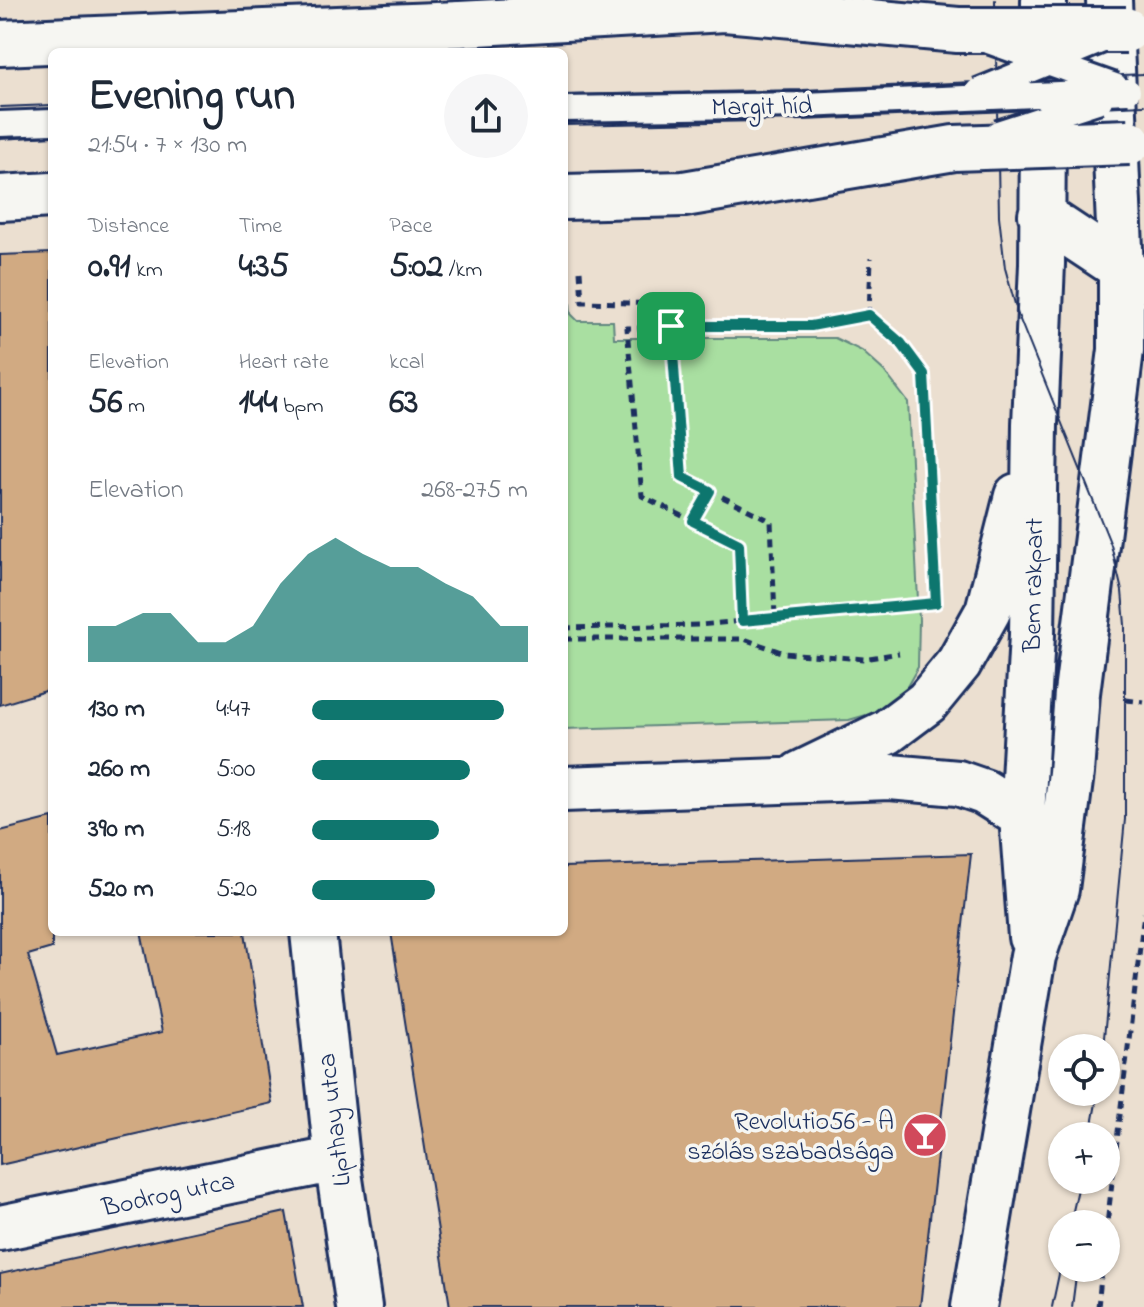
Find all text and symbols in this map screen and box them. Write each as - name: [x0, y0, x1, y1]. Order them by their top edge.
- text: Evening run: [88, 65, 295, 129]
- button: share: [444, 74, 528, 158]
- street label: Margit híd: [711, 88, 813, 128]
- text: 21:54 · 7 × 130 m: [88, 127, 247, 165]
- text: Distance: [88, 211, 169, 243]
- text: Time: [239, 211, 282, 243]
- text: Pace: [389, 211, 432, 243]
- text: 0.91: [88, 243, 131, 293]
- text: 4:35: [239, 243, 289, 293]
- text: 5:02: [389, 243, 443, 293]
- text: km: [131, 255, 163, 287]
- text: /km: [443, 255, 482, 287]
- pin: [637, 292, 705, 360]
- icon: arrive: [649, 304, 693, 348]
- text: Elevation: [88, 347, 169, 379]
- text: Heart rate: [239, 347, 329, 379]
- text: kcal: [389, 347, 424, 379]
- text: 56: [88, 379, 122, 429]
- text: 144: [239, 379, 277, 429]
- text: 63: [389, 379, 418, 429]
- text: m: [122, 391, 145, 423]
- text: bpm: [277, 391, 324, 423]
- text: Elevation: [88, 472, 184, 510]
- text: 268–275 m: [421, 472, 528, 510]
- street label: Bem rakpart: [1015, 517, 1055, 654]
- text: 130 m: [88, 691, 145, 729]
- text: 4:47: [216, 691, 250, 729]
- text: 260 m: [88, 751, 150, 789]
- text: 5:00: [216, 751, 256, 789]
- text: 390 m: [88, 811, 144, 849]
- text: 5:18: [216, 811, 251, 849]
- text: 520 m: [88, 871, 154, 909]
- text: 5:20: [216, 871, 257, 909]
- map controls: [1048, 1034, 1120, 1282]
- button: locate: [1048, 1034, 1120, 1106]
- street label: Lipthay utca: [309, 1051, 363, 1188]
- place label: Revolutio56 - A szólás szabadsága: [687, 1104, 894, 1172]
- bar icon: Revolutio56 - A szólás szabadsága: [901, 1111, 949, 1159]
- button: +: [1048, 1122, 1120, 1194]
- street label: Bodrog utca: [98, 1163, 238, 1229]
- button: −: [1048, 1210, 1120, 1282]

